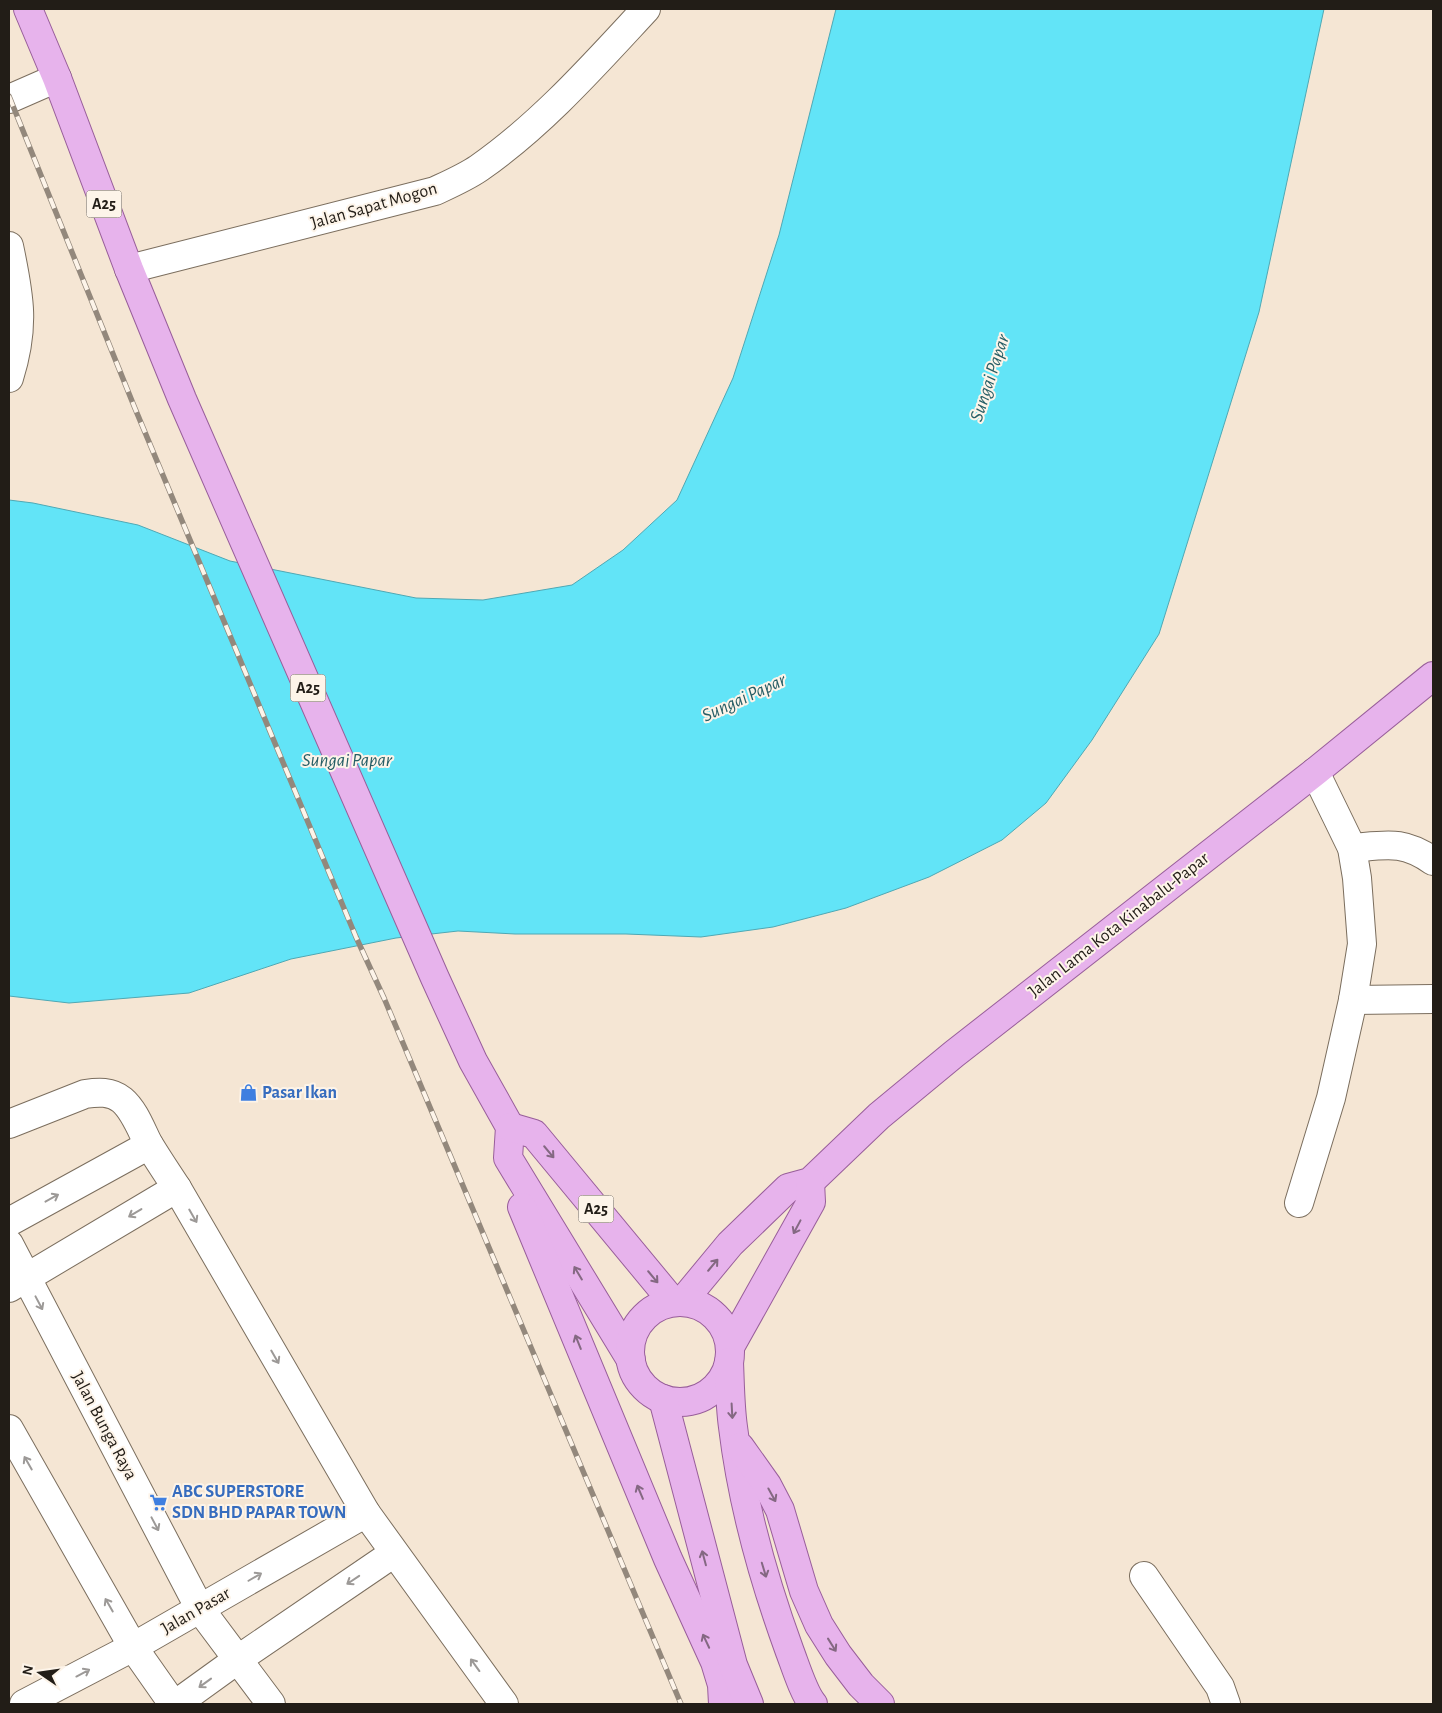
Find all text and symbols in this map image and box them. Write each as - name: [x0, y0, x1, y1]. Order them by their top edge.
- street label: Jalan Sapat Mogon: [309, 179, 439, 233]
- road number: A25: [86, 190, 122, 218]
- water label: Sungai Papar: [967, 332, 1013, 424]
- water label: Sungai Papar: [699, 670, 789, 726]
- road number: A25: [290, 674, 326, 701]
- water label: Sungai Papar: [302, 751, 393, 770]
- street label: Jalan Lama Kota Kinabalu-Papar: [1025, 849, 1213, 1001]
- shop icon: Pasar Ikan: [238, 1083, 258, 1103]
- place label: Pasar Ikan: [262, 1084, 337, 1102]
- one-way arrow: [544, 1145, 555, 1158]
- one-way arrow: [44, 1193, 59, 1203]
- road number: A25: [578, 1196, 614, 1222]
- one-way arrow: [129, 1209, 143, 1219]
- one-way arrow: [189, 1209, 199, 1223]
- one-way arrow: [792, 1219, 802, 1234]
- one-way arrow: [707, 1258, 719, 1271]
- one-way arrow: [573, 1266, 584, 1280]
- one-way arrow: [647, 1271, 658, 1284]
- one-way arrow: [35, 1295, 44, 1310]
- one-way arrow: [573, 1335, 582, 1350]
- one-way arrow: [270, 1349, 280, 1363]
- street label: Jalan Bunga Raya: [68, 1369, 140, 1483]
- one-way arrow: [727, 1403, 736, 1419]
- one-way arrow: [23, 1457, 33, 1471]
- place label: ABC SUPERSTORE SDN BHD PAPAR TOWN: [172, 1483, 347, 1522]
- one-way arrow: [635, 1485, 644, 1500]
- one-way arrow: [767, 1487, 777, 1502]
- supermarket icon: ABC SUPERSTORE SDN BHD PAPAR TOWN: [148, 1492, 168, 1512]
- one-way arrow: [151, 1516, 160, 1531]
- one-way arrow: [699, 1550, 708, 1566]
- one-way arrow: [759, 1562, 769, 1578]
- one-way arrow: [248, 1572, 263, 1582]
- one-way arrow: [347, 1575, 361, 1585]
- street label: Jalan Pasar: [159, 1584, 234, 1638]
- one-way arrow: [103, 1598, 113, 1612]
- one-way arrow: [700, 1634, 710, 1649]
- one-way arrow: [827, 1637, 837, 1651]
- north arrow: [15, 1648, 65, 1698]
- one-way arrow: [470, 1658, 480, 1672]
- text: N: [20, 1664, 36, 1677]
- one-way arrow: [75, 1668, 90, 1677]
- one-way arrow: [199, 1678, 213, 1688]

